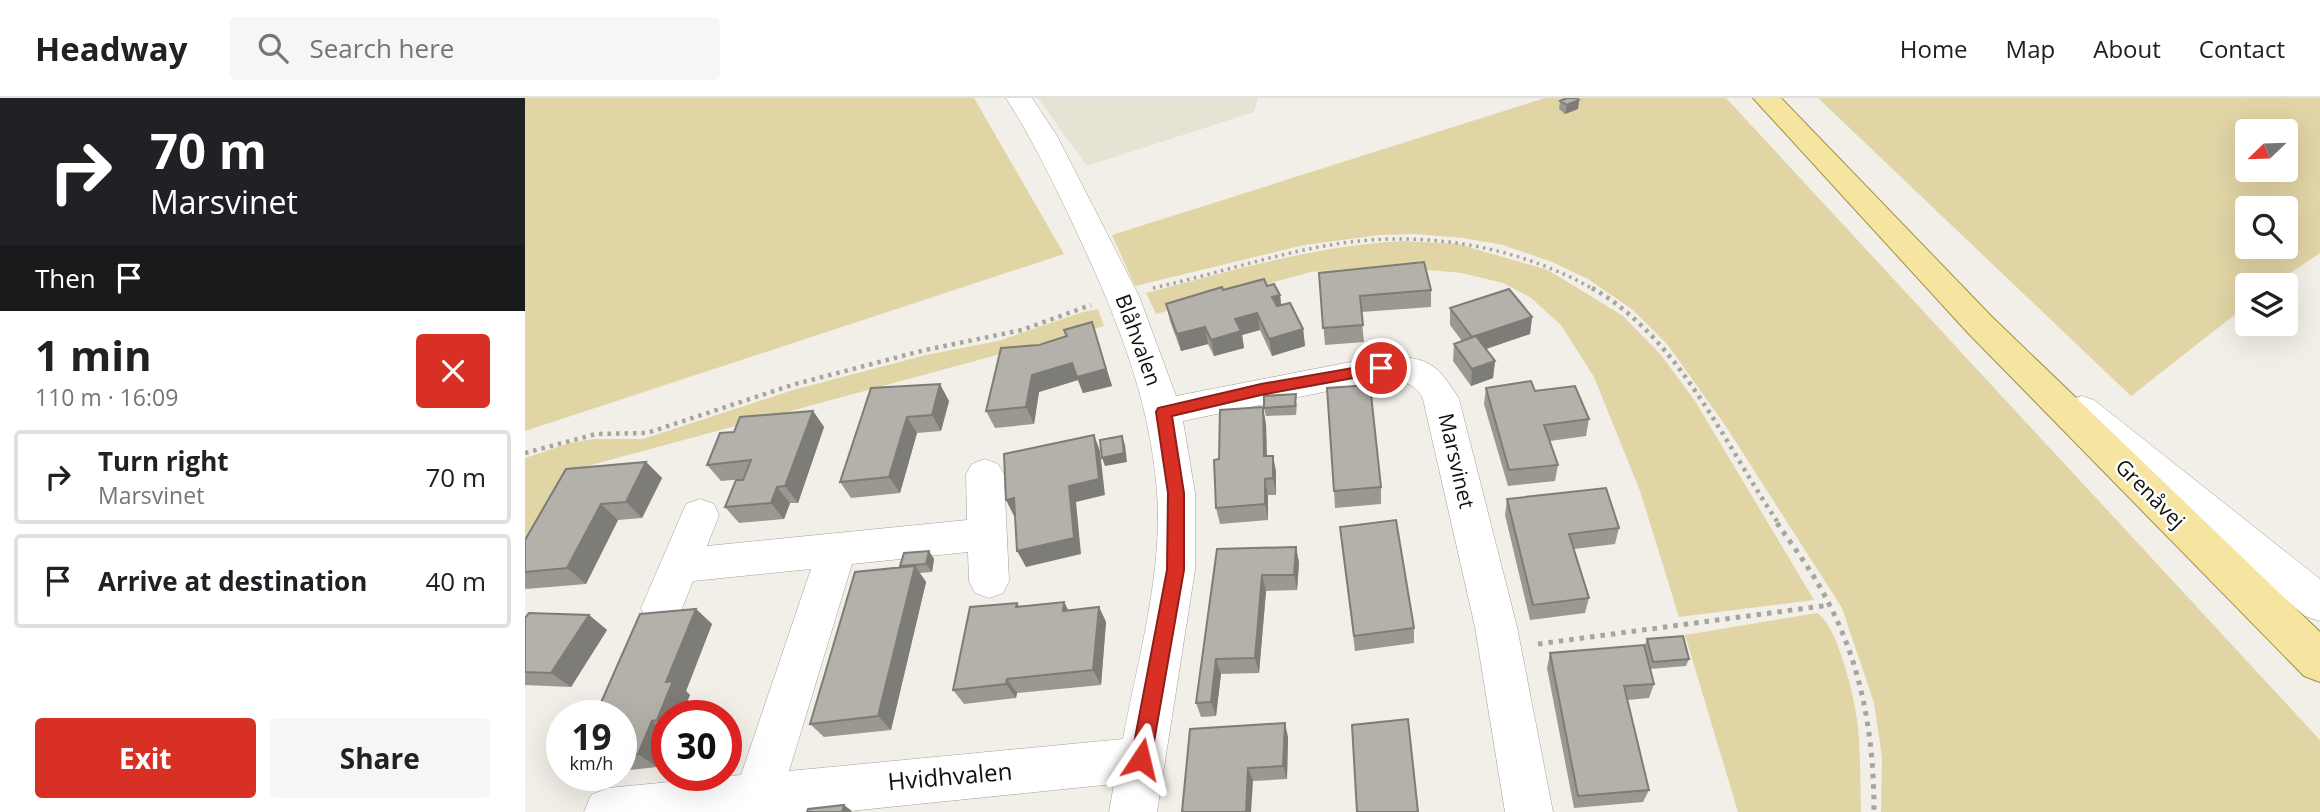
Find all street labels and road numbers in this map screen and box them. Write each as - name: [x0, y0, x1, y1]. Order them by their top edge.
- street label: Blåhvalen: [1109, 290, 1168, 389]
- street label: Marsvinet: [1432, 410, 1482, 511]
- street label: Grenåvej: [2110, 452, 2192, 534]
- street label: Hvidhvalen: [886, 754, 1013, 797]

